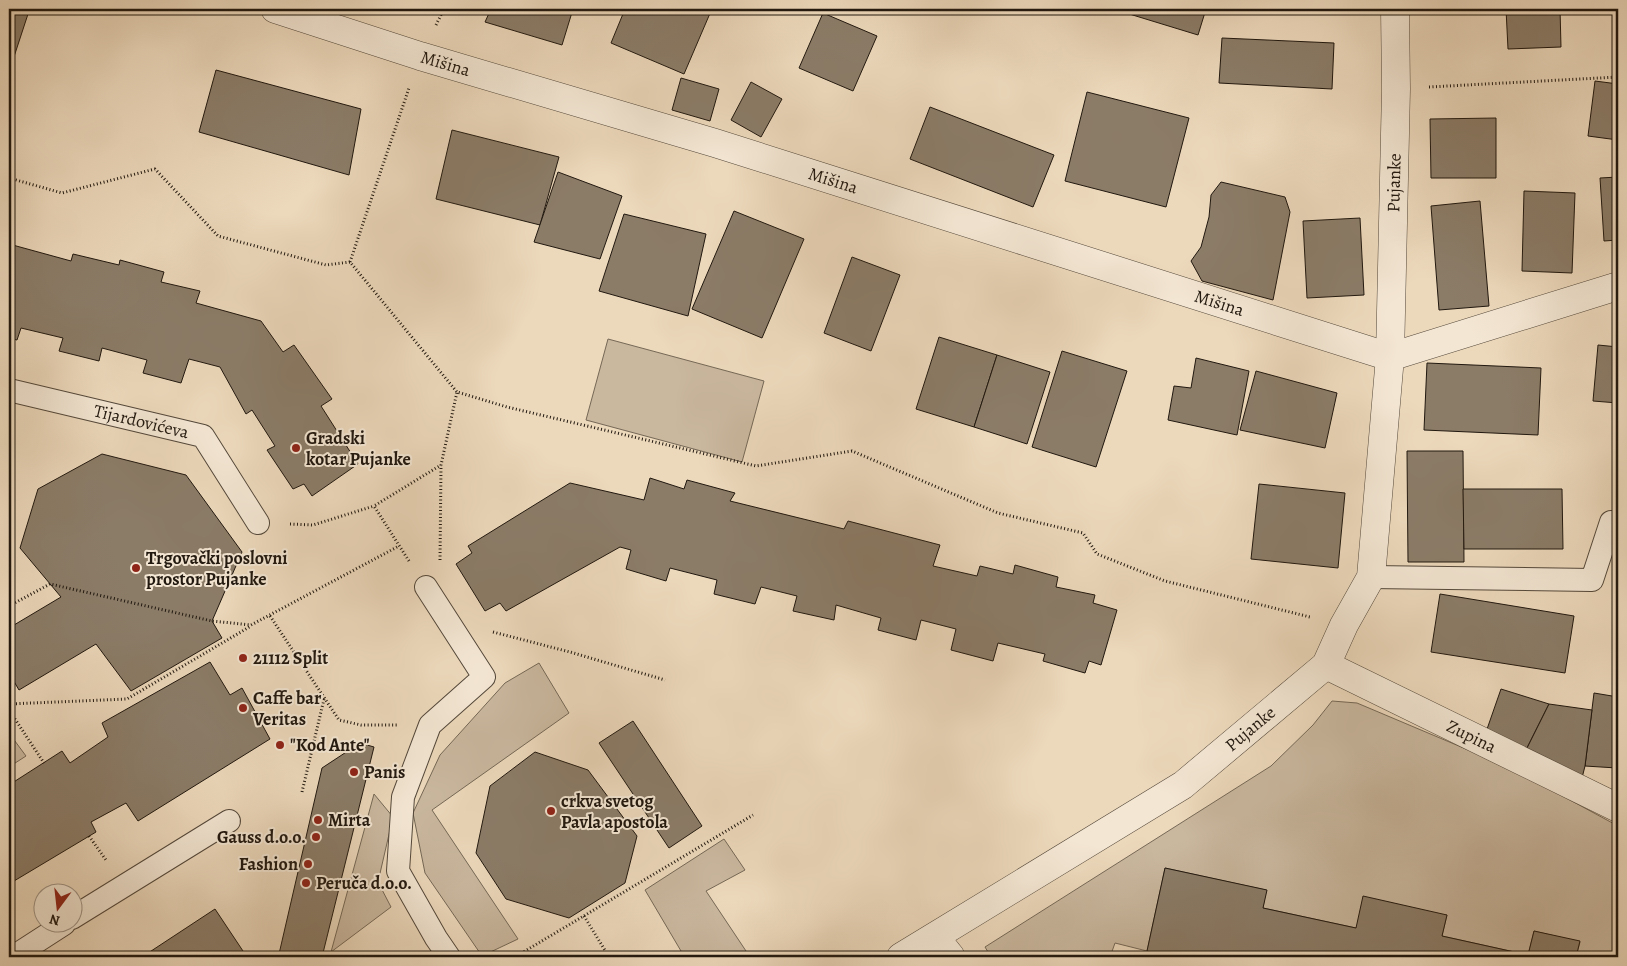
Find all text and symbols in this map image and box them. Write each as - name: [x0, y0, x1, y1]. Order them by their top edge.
- street label: Mišina: [418, 45, 474, 82]
- street label: Pujanke: [1381, 153, 1407, 213]
- street label: Mišina: [805, 161, 862, 200]
- street label: Mišina: [1191, 284, 1248, 322]
- street label: Tijardovićeva: [91, 399, 192, 444]
- place label: Gradski kotar Pujanke: [306, 426, 411, 471]
- marker: Gradski kotar Pujanke: [290, 442, 302, 454]
- place label: Trgovački poslovni prostor Pujanke: [146, 546, 288, 591]
- marker: Trgovački poslovni prostor Pujanke: [130, 562, 142, 574]
- place label: 21112 Split: [253, 646, 328, 670]
- marker: 21112 Split: [237, 652, 249, 664]
- place label: Caffe bar Veritas: [252, 686, 322, 731]
- street label: Pujanke: [1220, 700, 1281, 757]
- marker: Caffe bar Veritas: [237, 702, 249, 714]
- street label: Zupina: [1443, 714, 1501, 759]
- place label: "Kod Ante": [290, 733, 370, 757]
- marker: "Kod Ante": [274, 739, 286, 751]
- place label: Panis: [364, 760, 405, 784]
- marker: Panis: [348, 766, 360, 778]
- place label: crkva svetog Pavla apostola: [561, 789, 668, 834]
- marker: crkva svetog Pavla apostola: [545, 805, 557, 817]
- place label: Mirta: [328, 808, 371, 832]
- marker: Mirta: [312, 814, 324, 826]
- place label: Gauss d.o.o.: [217, 825, 306, 849]
- marker: Gauss d.o.o.: [310, 831, 322, 843]
- place label: Fashion: [239, 852, 298, 876]
- marker: Fashion: [302, 858, 314, 870]
- place label: Peruča d.o.o.: [316, 871, 412, 895]
- marker: Peruča d.o.o.: [300, 877, 312, 889]
- north arrow: [32, 884, 82, 934]
- text: N: [47, 910, 62, 931]

